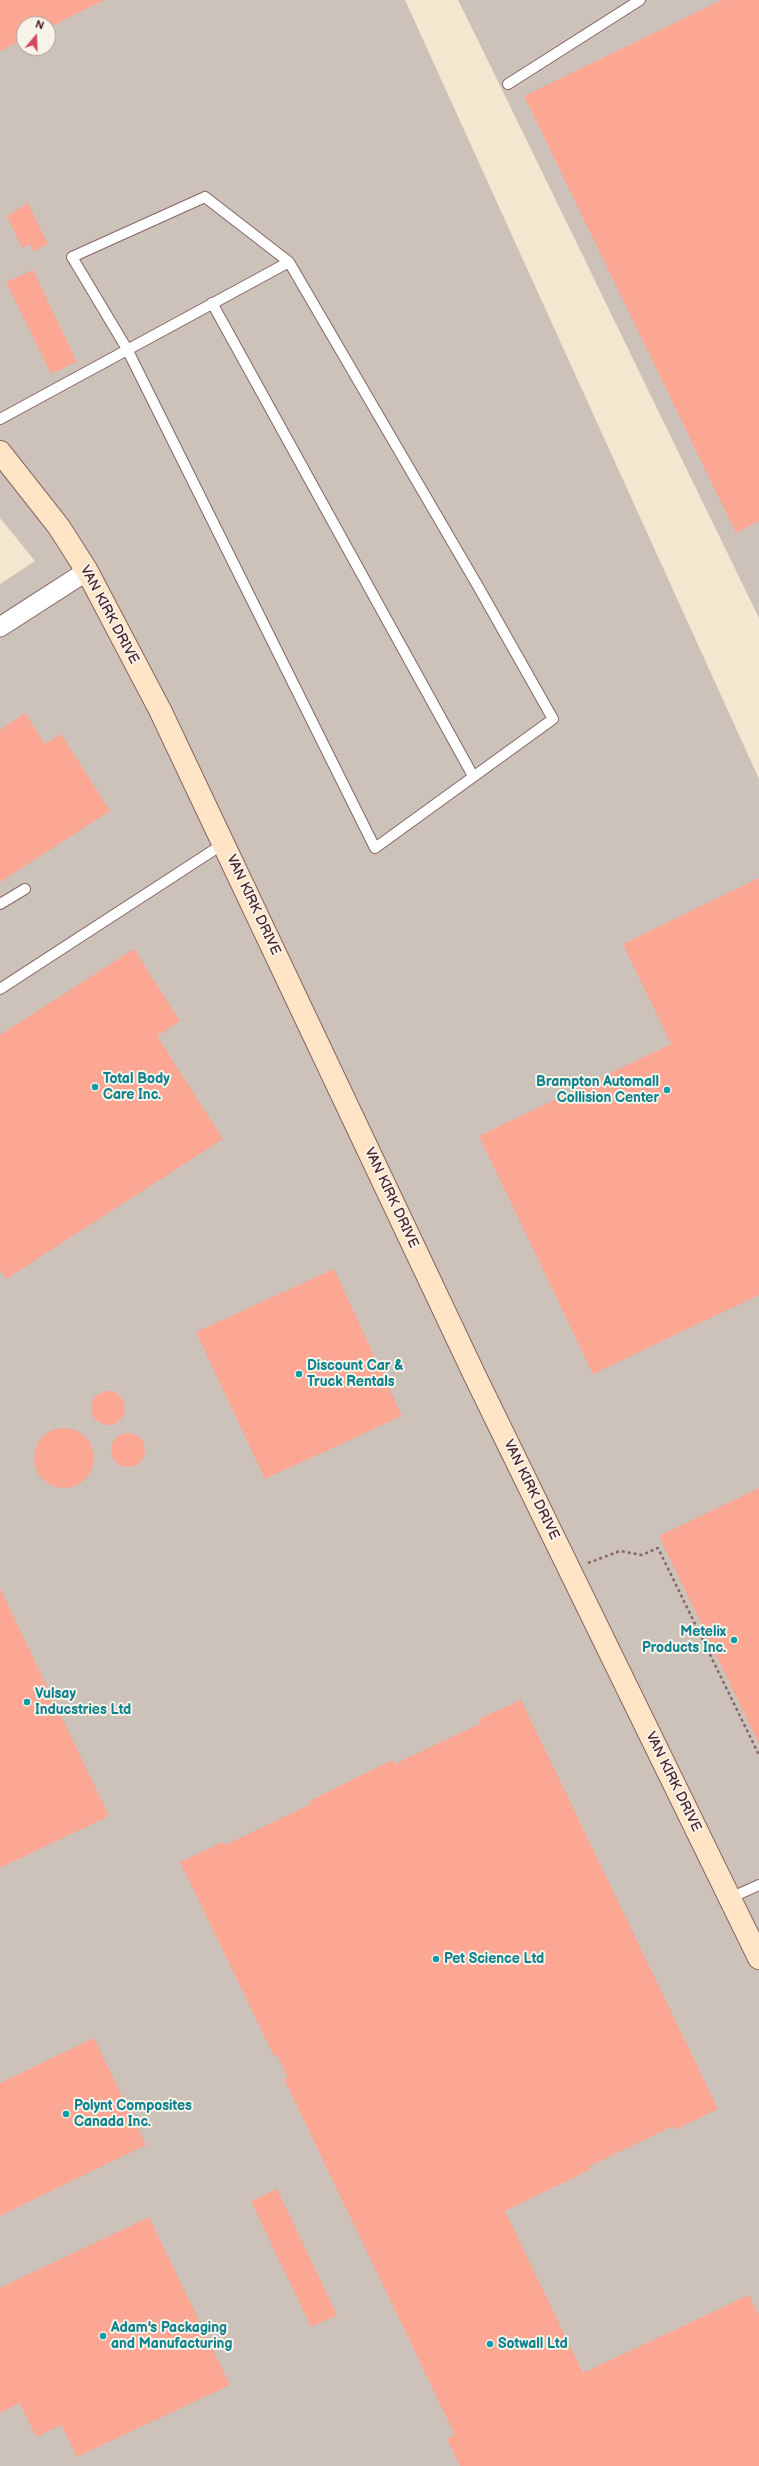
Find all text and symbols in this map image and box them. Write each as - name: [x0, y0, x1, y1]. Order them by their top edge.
- north arrow: [16, 16, 56, 56]
- text: N: [34, 18, 46, 33]
- street label: VAN KIRK DRIVE: [76, 563, 142, 667]
- street label: VAN KIRK DRIVE: [222, 852, 284, 958]
- place label: Total Body Care Inc.: [103, 1071, 170, 1104]
- place label: Brampton Automall Collision Center: [536, 1074, 659, 1106]
- marker: Total Body Care Inc.: [90, 1082, 100, 1092]
- marker: Brampton Automall Collision Center: [662, 1085, 672, 1095]
- street label: VAN KIRK DRIVE: [360, 1145, 422, 1251]
- place label: Discount Car & Truck Rentals: [307, 1358, 403, 1390]
- marker: Discount Car & Truck Rentals: [294, 1369, 304, 1379]
- street label: VAN KIRK DRIVE: [500, 1437, 562, 1543]
- place label: Metelix Products Inc.: [642, 1624, 726, 1656]
- marker: Metelix Products Inc.: [729, 1635, 739, 1645]
- place label: Vulsay Inducstries Ltd: [35, 1686, 131, 1718]
- marker: Vulsay Inducstries Ltd: [22, 1697, 32, 1707]
- street label: VAN KIRK DRIVE: [642, 1729, 704, 1835]
- place label: Pet Science Ltd: [444, 1951, 544, 1967]
- marker: Pet Science Ltd: [431, 1954, 441, 1964]
- place label: Polynt Composites Canada Inc.: [74, 2098, 192, 2130]
- marker: Polynt Composites Canada Inc.: [61, 2109, 71, 2119]
- place label: Adam's Packaging and Manufacturing: [111, 2320, 232, 2352]
- marker: Adam's Packaging and Manufacturing: [98, 2331, 108, 2341]
- place label: Sotwall Ltd: [498, 2336, 568, 2352]
- marker: Sotwall Ltd: [485, 2339, 495, 2349]

